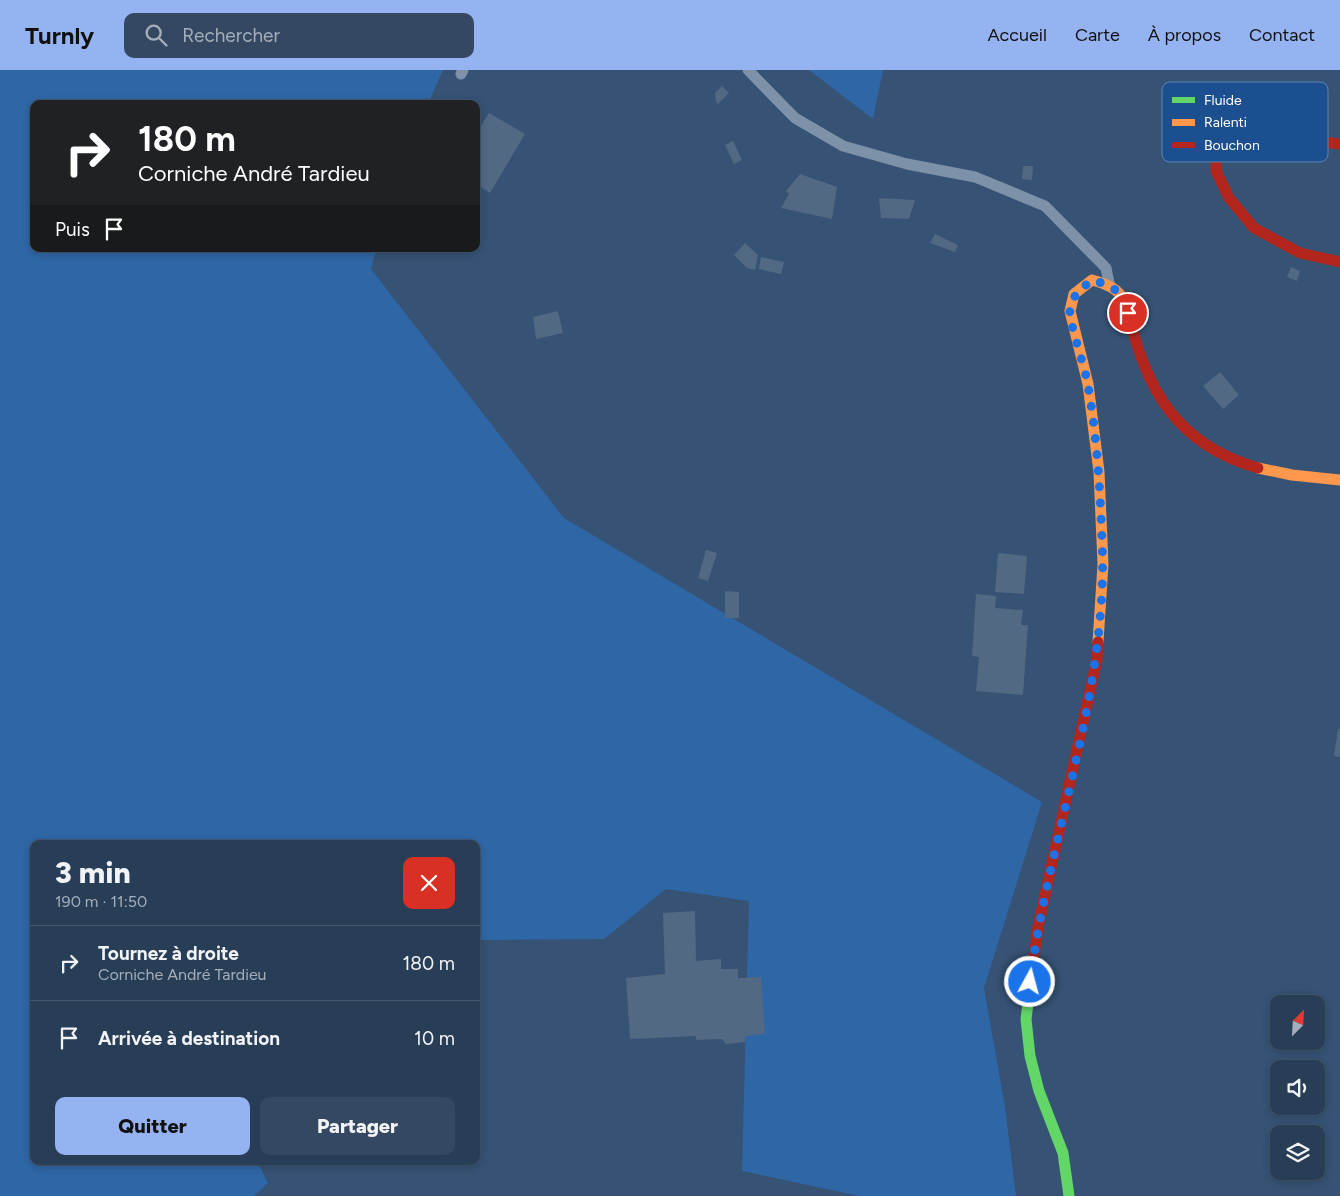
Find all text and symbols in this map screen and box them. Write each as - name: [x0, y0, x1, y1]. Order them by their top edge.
- search box: [124, 13, 474, 58]
- text: Turnly: [25, 21, 94, 50]
- icon: search: [142, 21, 170, 49]
- text: Rechercher: [182, 24, 280, 47]
- text: Accueil: [987, 24, 1047, 46]
- text: Carte: [1075, 24, 1120, 46]
- text: À propos: [1148, 24, 1221, 46]
- text: Contact: [1249, 24, 1315, 46]
- legend: [1162, 82, 1328, 162]
- text: Fluide: [1204, 92, 1242, 109]
- text: Ralenti: [1204, 114, 1247, 131]
- text: 180 m: [138, 118, 236, 160]
- icon: right: [55, 120, 120, 185]
- text: Bouchon: [1204, 137, 1260, 154]
- text: Corniche André Tardieu: [138, 160, 370, 187]
- icon: arrive: [100, 215, 128, 243]
- text: Puis: [55, 218, 90, 241]
- pin: [1107, 292, 1149, 334]
- icon: arrive: [1114, 299, 1142, 327]
- text: 3 min: [55, 854, 131, 891]
- button: close: [403, 857, 455, 909]
- text: 190 m · 11:50: [55, 892, 147, 911]
- text: Tournez à droite: [98, 942, 239, 965]
- icon: right: [55, 949, 83, 977]
- text: 180 m: [402, 952, 455, 975]
- position arrow: [1003, 955, 1055, 1007]
- text: Corniche André Tardieu: [98, 965, 267, 984]
- north arrow: [1270, 995, 1325, 1050]
- map controls: [1270, 995, 1325, 1180]
- icon: arrive: [55, 1024, 83, 1052]
- text: Arrivée à destination: [98, 1027, 280, 1050]
- text: 10 m: [414, 1027, 455, 1050]
- button: sound: [1270, 1060, 1325, 1115]
- button: Quitter: [55, 1097, 250, 1155]
- button: Partager: [260, 1097, 455, 1155]
- button: layers: [1270, 1125, 1325, 1180]

